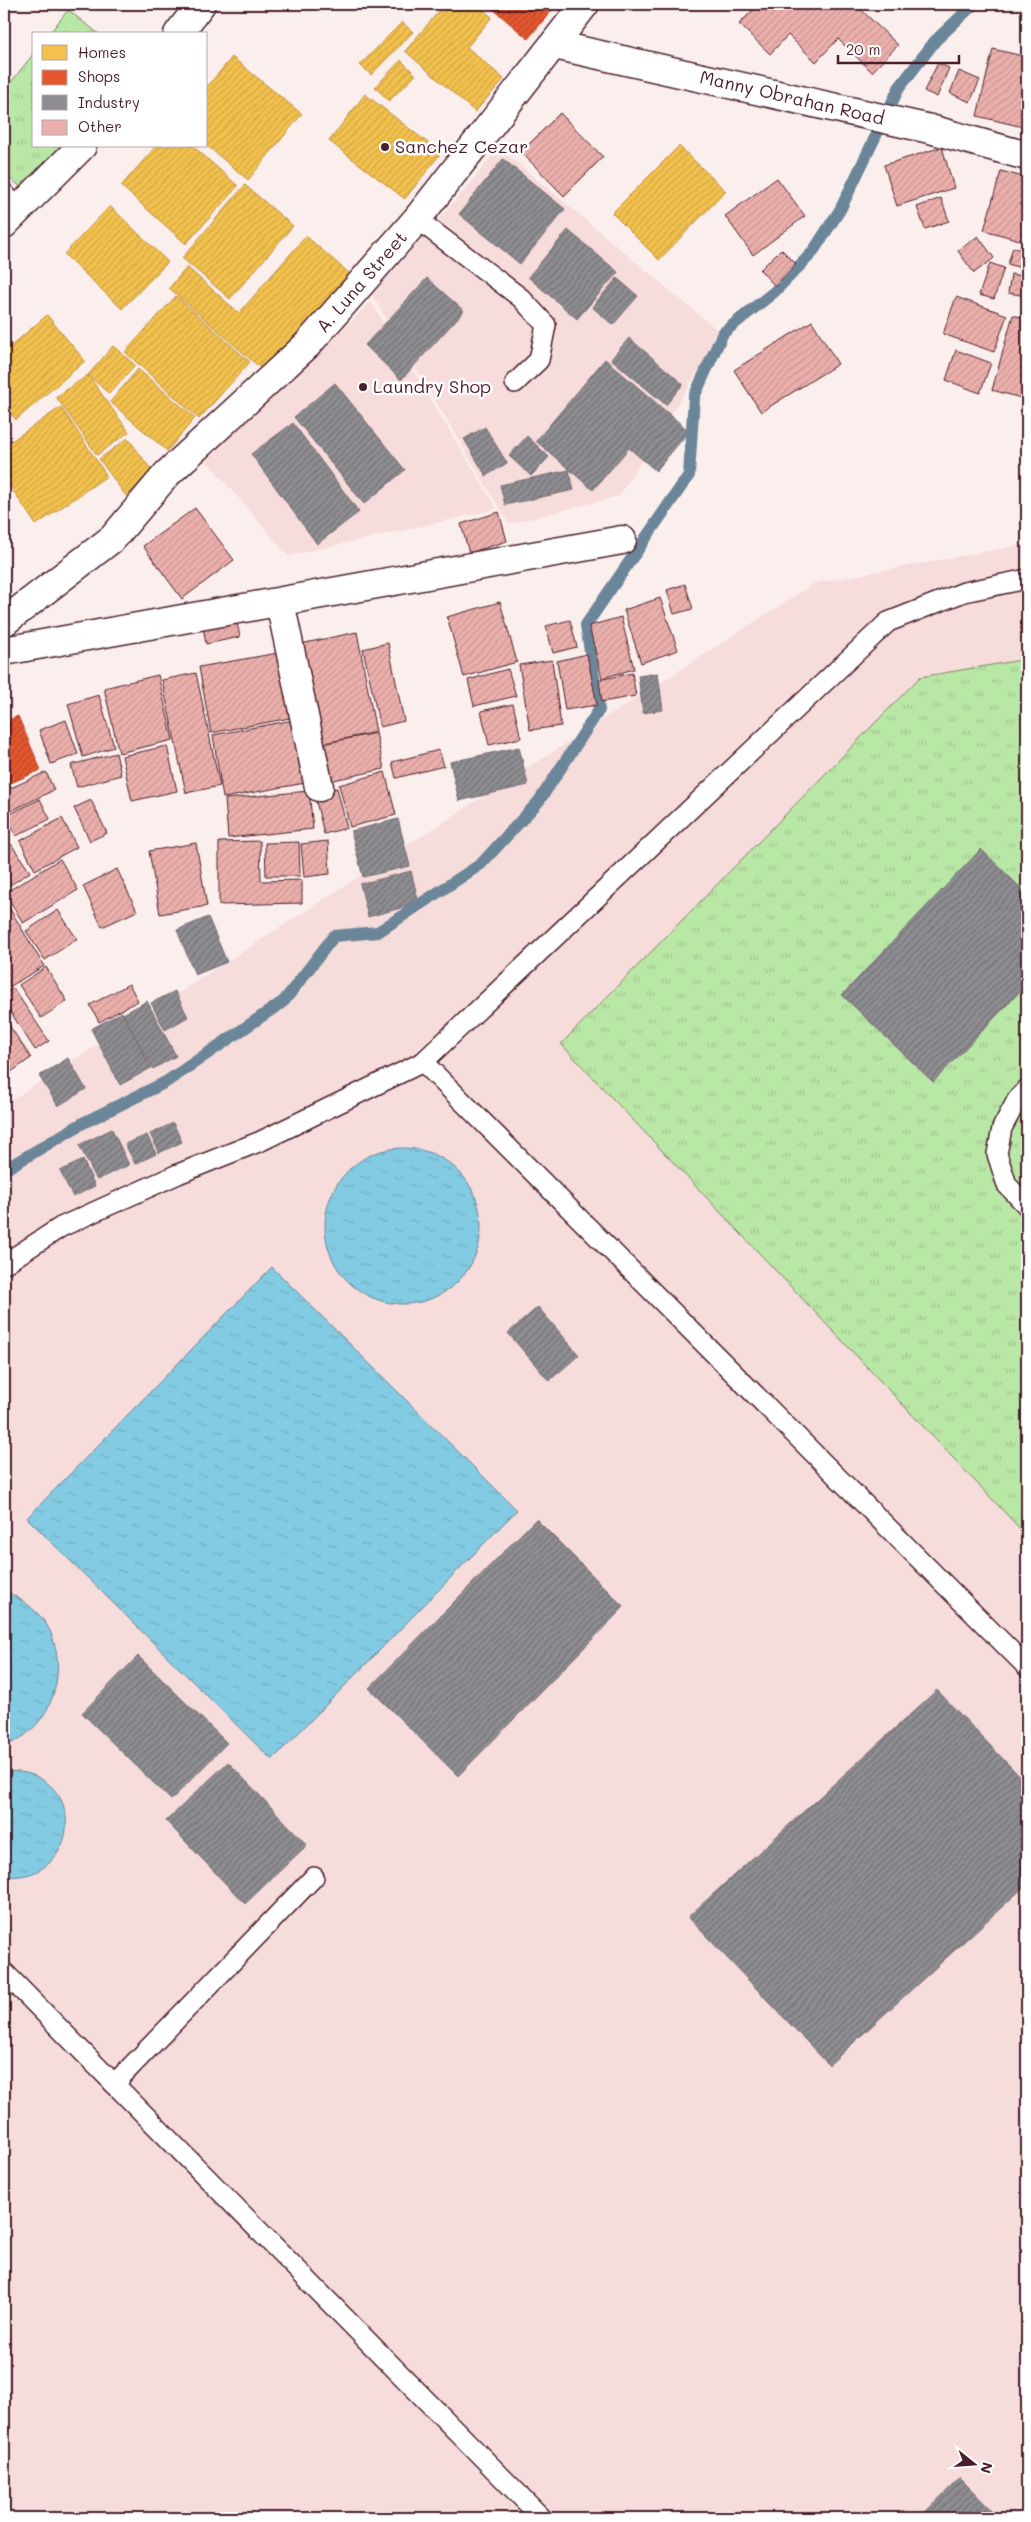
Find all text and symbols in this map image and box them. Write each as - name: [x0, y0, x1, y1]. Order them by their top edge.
- legend: [32, 32, 208, 148]
- scale bar: [838, 32, 960, 64]
- text: 20 m: [846, 39, 880, 59]
- text: Homes: [78, 42, 126, 62]
- street label: Manny Obrahan Road: [698, 64, 887, 130]
- text: Shops: [78, 66, 120, 86]
- text: Industry: [78, 92, 140, 112]
- text: Other: [78, 116, 122, 136]
- place label: Sanchez Cezar: [395, 134, 528, 158]
- marker: Sanchez Cezar: [379, 141, 391, 153]
- street label: A. Luna Street: [310, 226, 412, 337]
- place label: Laundry Shop: [373, 374, 491, 398]
- marker: Laundry Shop: [357, 381, 369, 393]
- north arrow: [948, 2440, 998, 2490]
- text: N: [976, 2460, 998, 2476]

